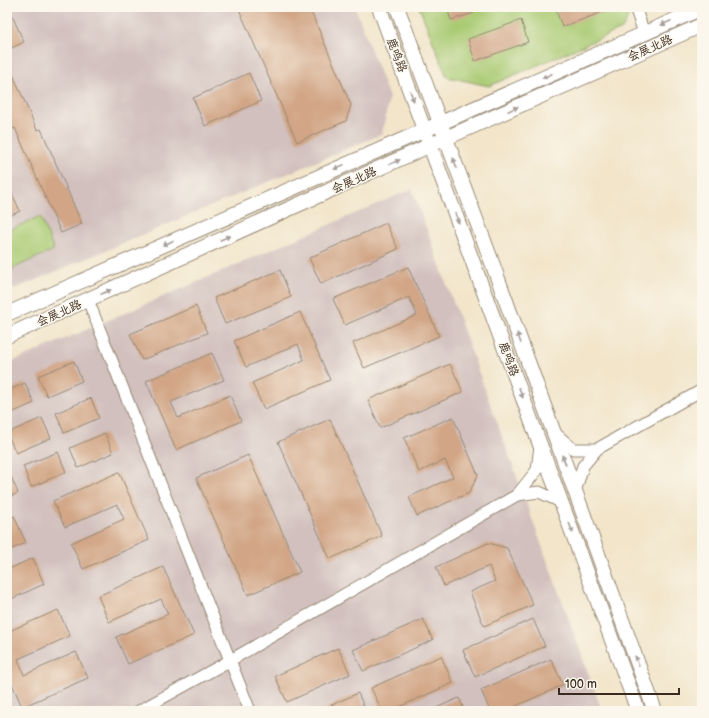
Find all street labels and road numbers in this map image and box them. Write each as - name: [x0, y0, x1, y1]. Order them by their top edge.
- street label: 会展北路: [625, 32, 675, 65]
- street label: 鹿鸣路: [383, 36, 410, 75]
- street label: 会展北路: [329, 164, 379, 197]
- street label: 会展北路: [34, 297, 84, 330]
- street label: 鹿鸣路: [495, 340, 522, 379]

